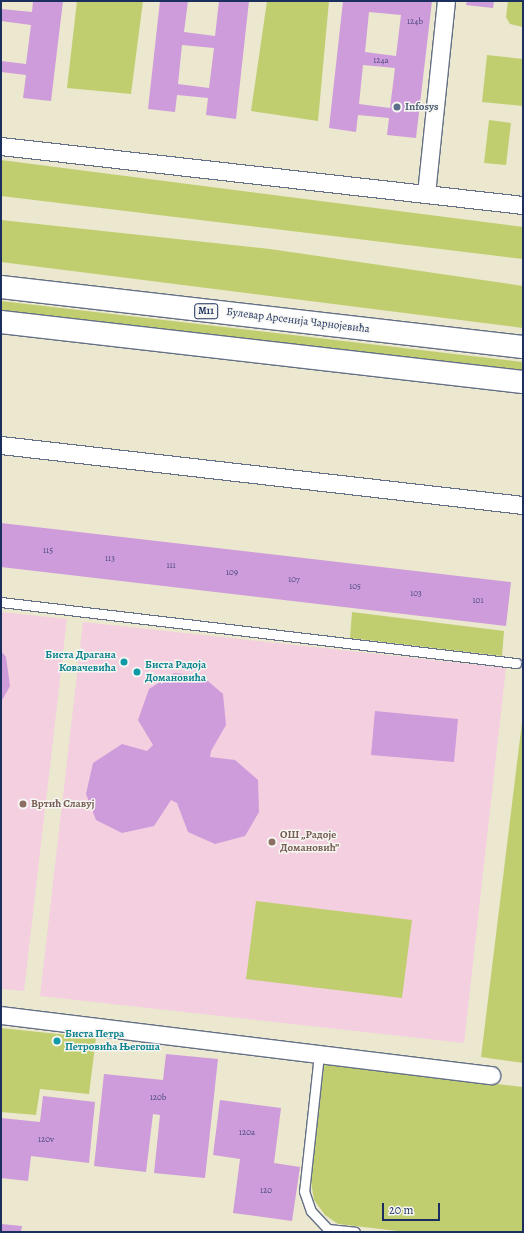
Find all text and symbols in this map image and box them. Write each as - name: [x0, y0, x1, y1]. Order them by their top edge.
- house number: 124b: [407, 16, 423, 26]
- house number: 124a: [373, 55, 389, 65]
- place label: Infosys: [405, 100, 439, 114]
- marker: Infosys: [392, 102, 402, 112]
- road number: M11: [194, 303, 218, 319]
- street label: Булевар Арсенија Чарнојевића: [226, 306, 370, 336]
- house number: 115: [43, 545, 53, 555]
- house number: 113: [105, 553, 115, 563]
- house number: 111: [166, 560, 176, 570]
- house number: 109: [226, 567, 238, 577]
- house number: 107: [288, 574, 300, 584]
- house number: 105: [349, 581, 361, 591]
- house number: 103: [410, 588, 422, 598]
- house number: 101: [473, 595, 483, 605]
- place label: Биста Драгана Ковачевића: [45, 649, 116, 675]
- marker: Биста Драгана Ковачевића: [119, 657, 129, 667]
- place label: Биста Радоја Домановића: [145, 659, 206, 685]
- marker: Биста Радоја Домановића: [132, 667, 142, 677]
- place label: Вртић Славуј: [31, 797, 95, 811]
- marker: Вртић Славуј: [18, 799, 28, 809]
- place label: ОШ „Радоје Домановић”: [280, 829, 339, 855]
- marker: ОШ „Радоје Домановић”: [267, 837, 277, 847]
- place label: Биста Петра Петровића Његоша: [65, 1028, 160, 1054]
- marker: Биста Петра Петровића Његоша: [52, 1036, 62, 1046]
- house number: 120b: [150, 1092, 166, 1102]
- house number: 120a: [239, 1127, 255, 1137]
- house number: 120v: [38, 1134, 54, 1144]
- house number: 120: [260, 1185, 272, 1195]
- scale bar: [384, 1195, 442, 1221]
- text: 20 m: [389, 1202, 413, 1218]

